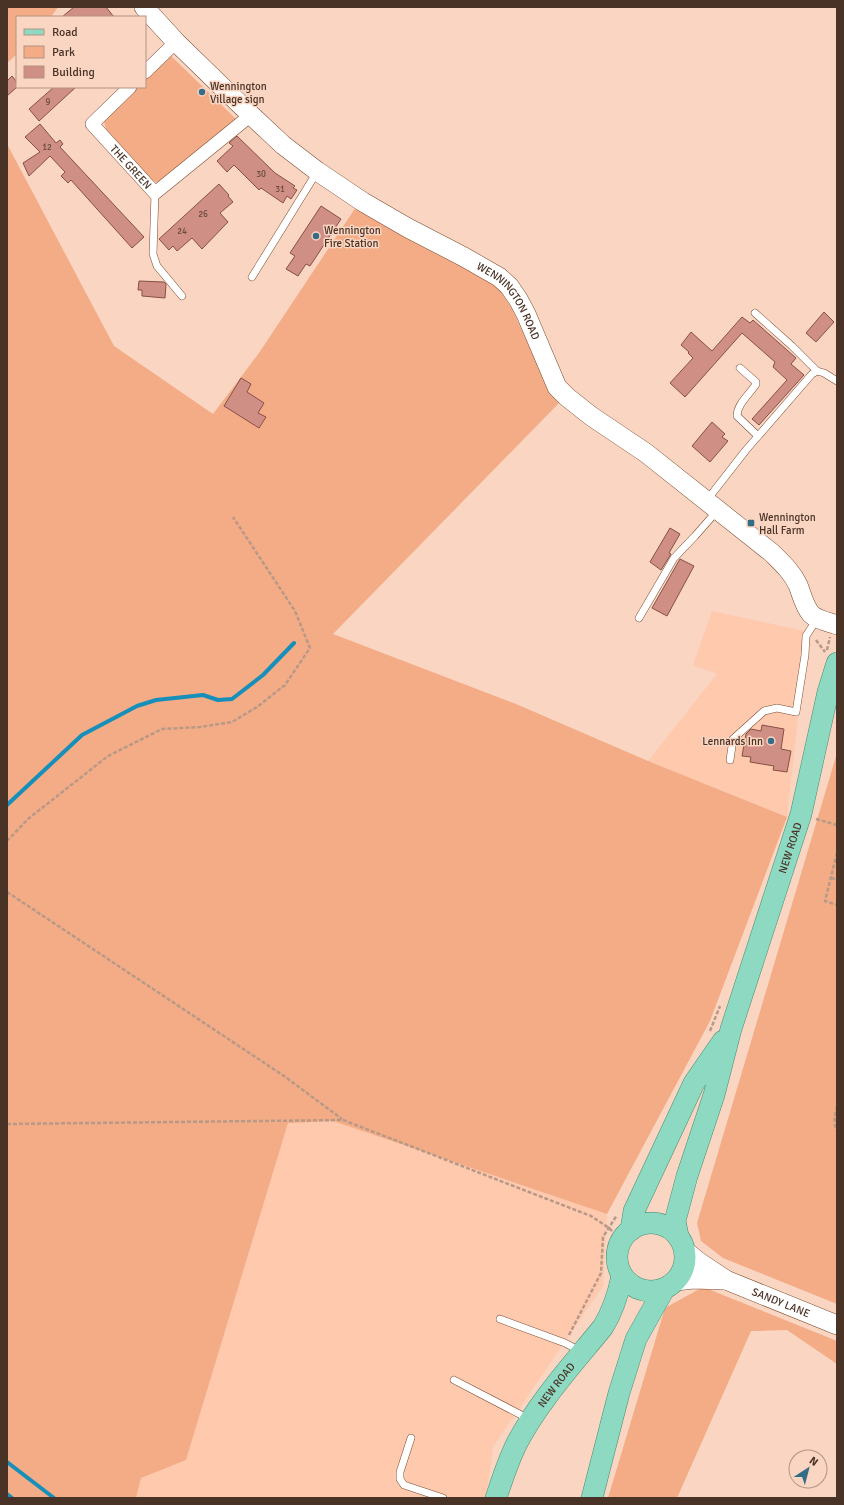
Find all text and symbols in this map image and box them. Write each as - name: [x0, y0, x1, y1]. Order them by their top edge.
- legend: [16, 16, 146, 88]
- text: Road: [52, 25, 78, 40]
- text: Park: [52, 45, 75, 60]
- text: Building: [52, 65, 95, 80]
- place label: Wennington Village sign: [210, 80, 267, 106]
- marker: Wennington Village sign: [197, 87, 207, 97]
- house number: 9: [46, 97, 51, 108]
- house number: 12: [42, 142, 52, 153]
- street label: THE GREEN: [108, 142, 154, 192]
- house number: 30: [256, 169, 266, 180]
- house number: 31: [275, 184, 285, 195]
- house number: 26: [198, 209, 208, 220]
- place label: Wennington Fire Station: [324, 224, 381, 250]
- house number: 24: [177, 226, 187, 237]
- marker: Wennington Fire Station: [311, 231, 321, 241]
- street label: WENNINGTON ROAD: [474, 259, 543, 342]
- place label: Wennington Hall Farm: [759, 511, 816, 537]
- marker: Wennington Hall Farm: [746, 518, 756, 528]
- place label: Lennards Inn: [702, 735, 763, 748]
- marker: Lennards Inn: [766, 736, 776, 746]
- street label: NEW ROAD: [776, 821, 804, 875]
- street label: SANDY LANE: [750, 1285, 812, 1320]
- street label: NEW ROAD: [535, 1360, 577, 1410]
- north arrow: [788, 1449, 828, 1489]
- text: N: [807, 1454, 821, 1469]

